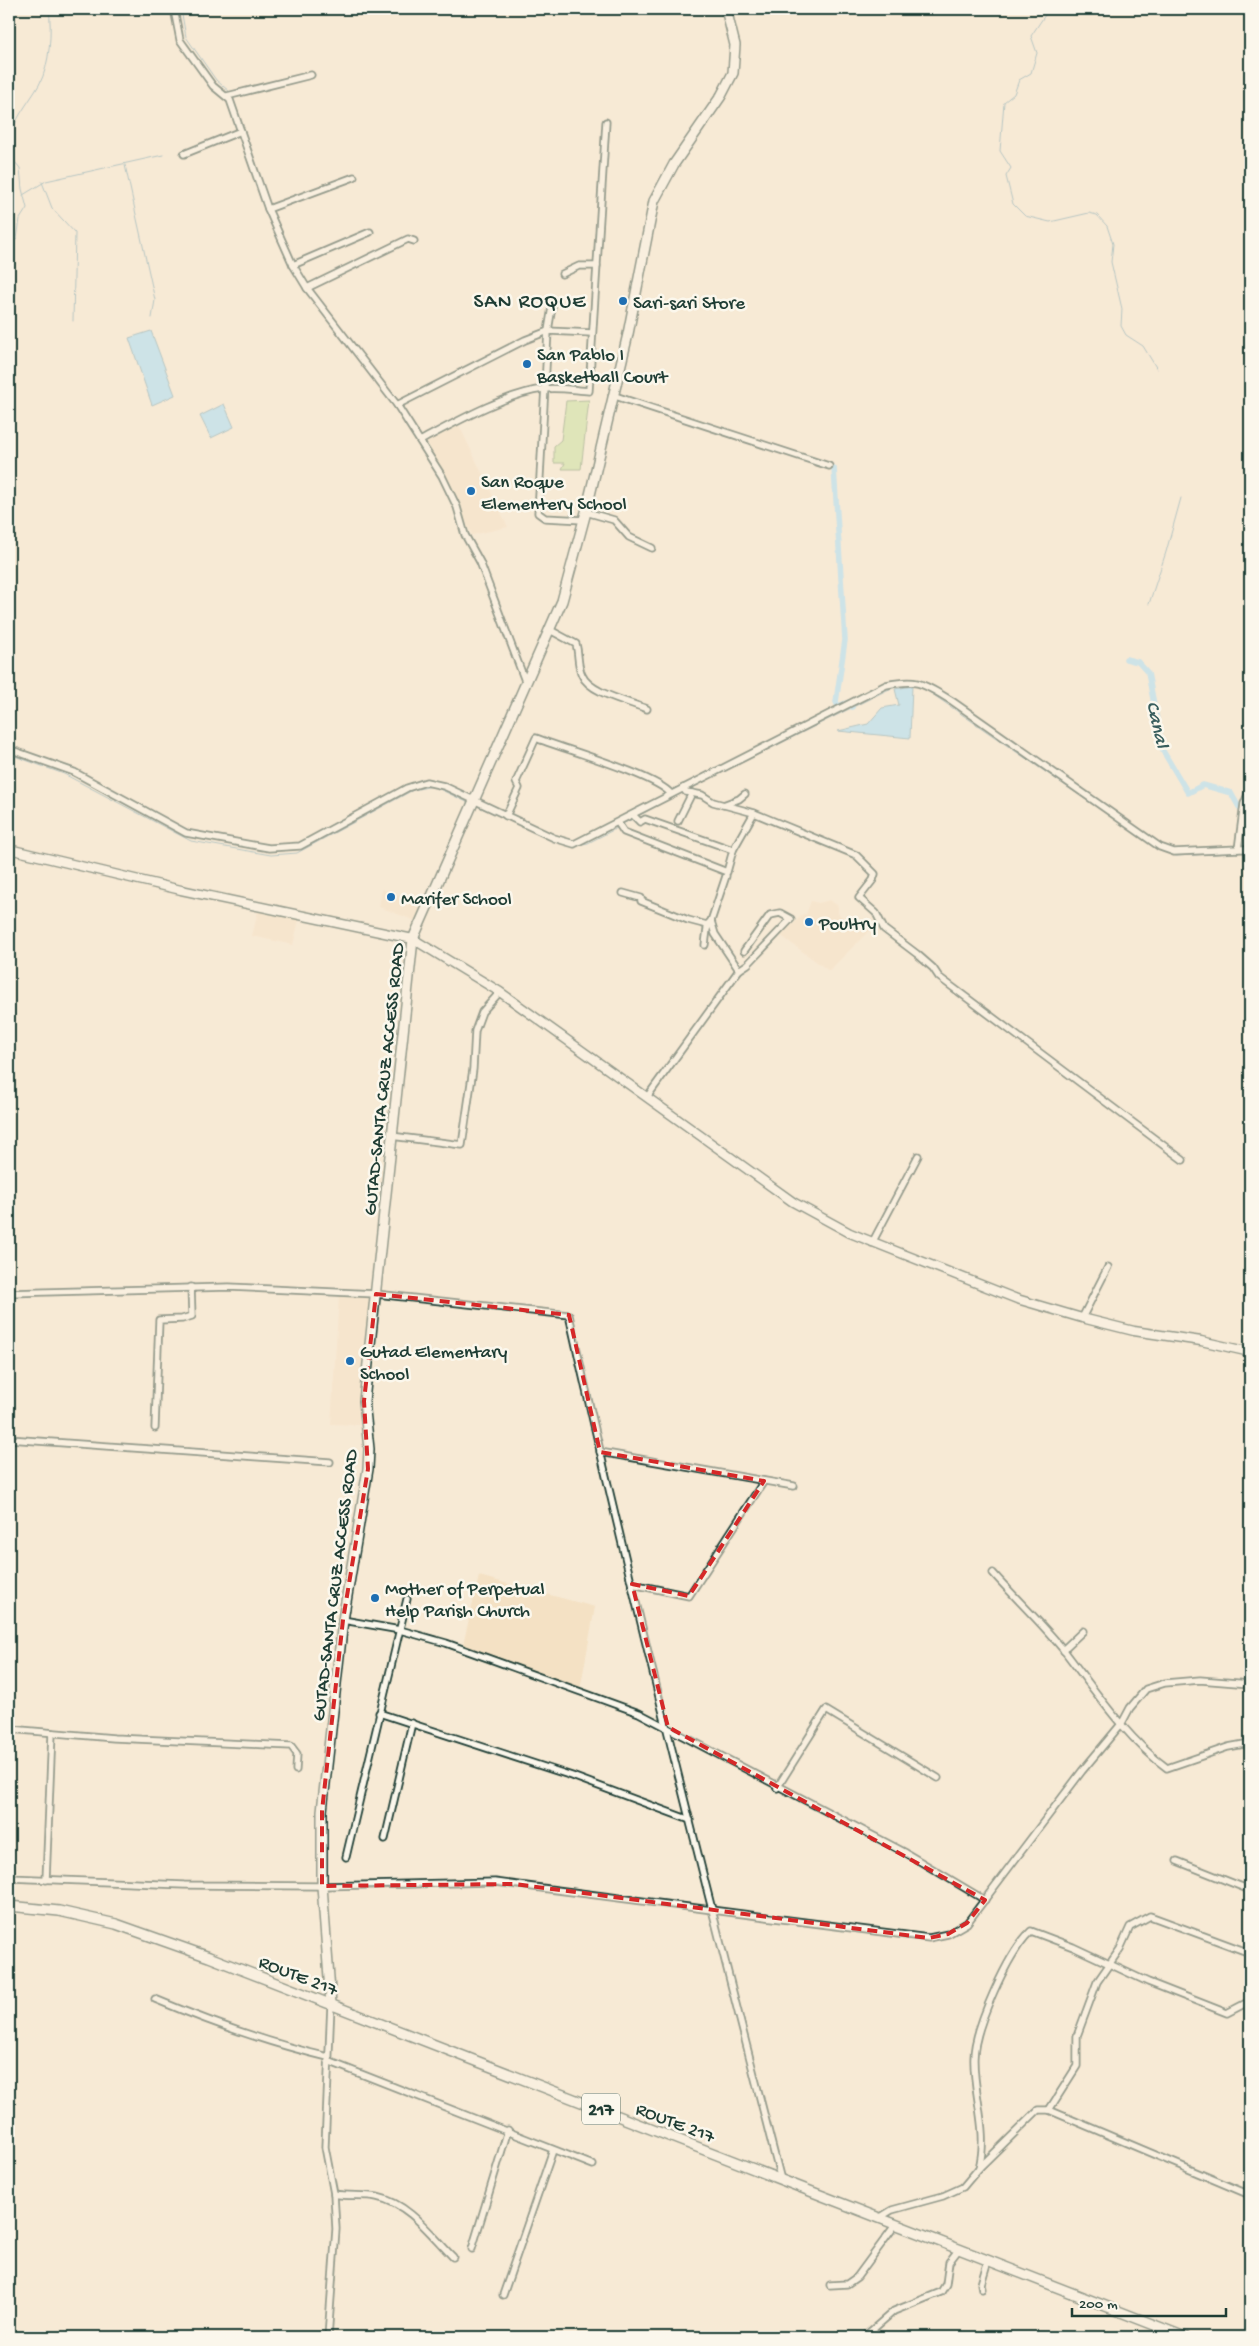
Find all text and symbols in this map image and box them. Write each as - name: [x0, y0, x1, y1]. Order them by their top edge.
- district label: SAN ROQUE: [474, 291, 586, 316]
- place label: Sari-sari Store: [633, 293, 745, 316]
- marker: Sari-sari Store: [617, 295, 629, 307]
- place label: San Pablo I Basketball Court: [536, 345, 670, 390]
- marker: San Pablo I Basketball Court: [521, 358, 533, 370]
- place label: San Roque Elementery School: [481, 472, 627, 517]
- marker: San Roque Elementery School: [465, 485, 477, 497]
- water label: Canal: [1139, 699, 1172, 752]
- place label: Marifer School: [401, 889, 512, 912]
- marker: Marifer School: [385, 891, 397, 903]
- place label: Poultry: [818, 914, 877, 937]
- marker: Poultry: [803, 916, 815, 928]
- street label: GUTAD-SANTA CRUZ ACCESS ROAD: [360, 941, 411, 1217]
- place label: Gutad Elementary School: [360, 1342, 508, 1387]
- marker: Gutad Elementary School: [344, 1355, 356, 1367]
- street label: GUTAD-SANTA CRUZ ACCESS ROAD: [308, 1447, 365, 1723]
- place label: Mother of Perpetual Help Parish Church: [385, 1579, 545, 1624]
- marker: Mother of Perpetual Help Parish Church: [369, 1592, 381, 1604]
- street label: ROUTE 217: [255, 1952, 342, 2003]
- road number: 217: [582, 2094, 620, 2124]
- street label: ROUTE 217: [632, 2099, 719, 2150]
- scale bar: [1072, 2286, 1225, 2318]
- text: 200 m: [1079, 2296, 1118, 2314]

